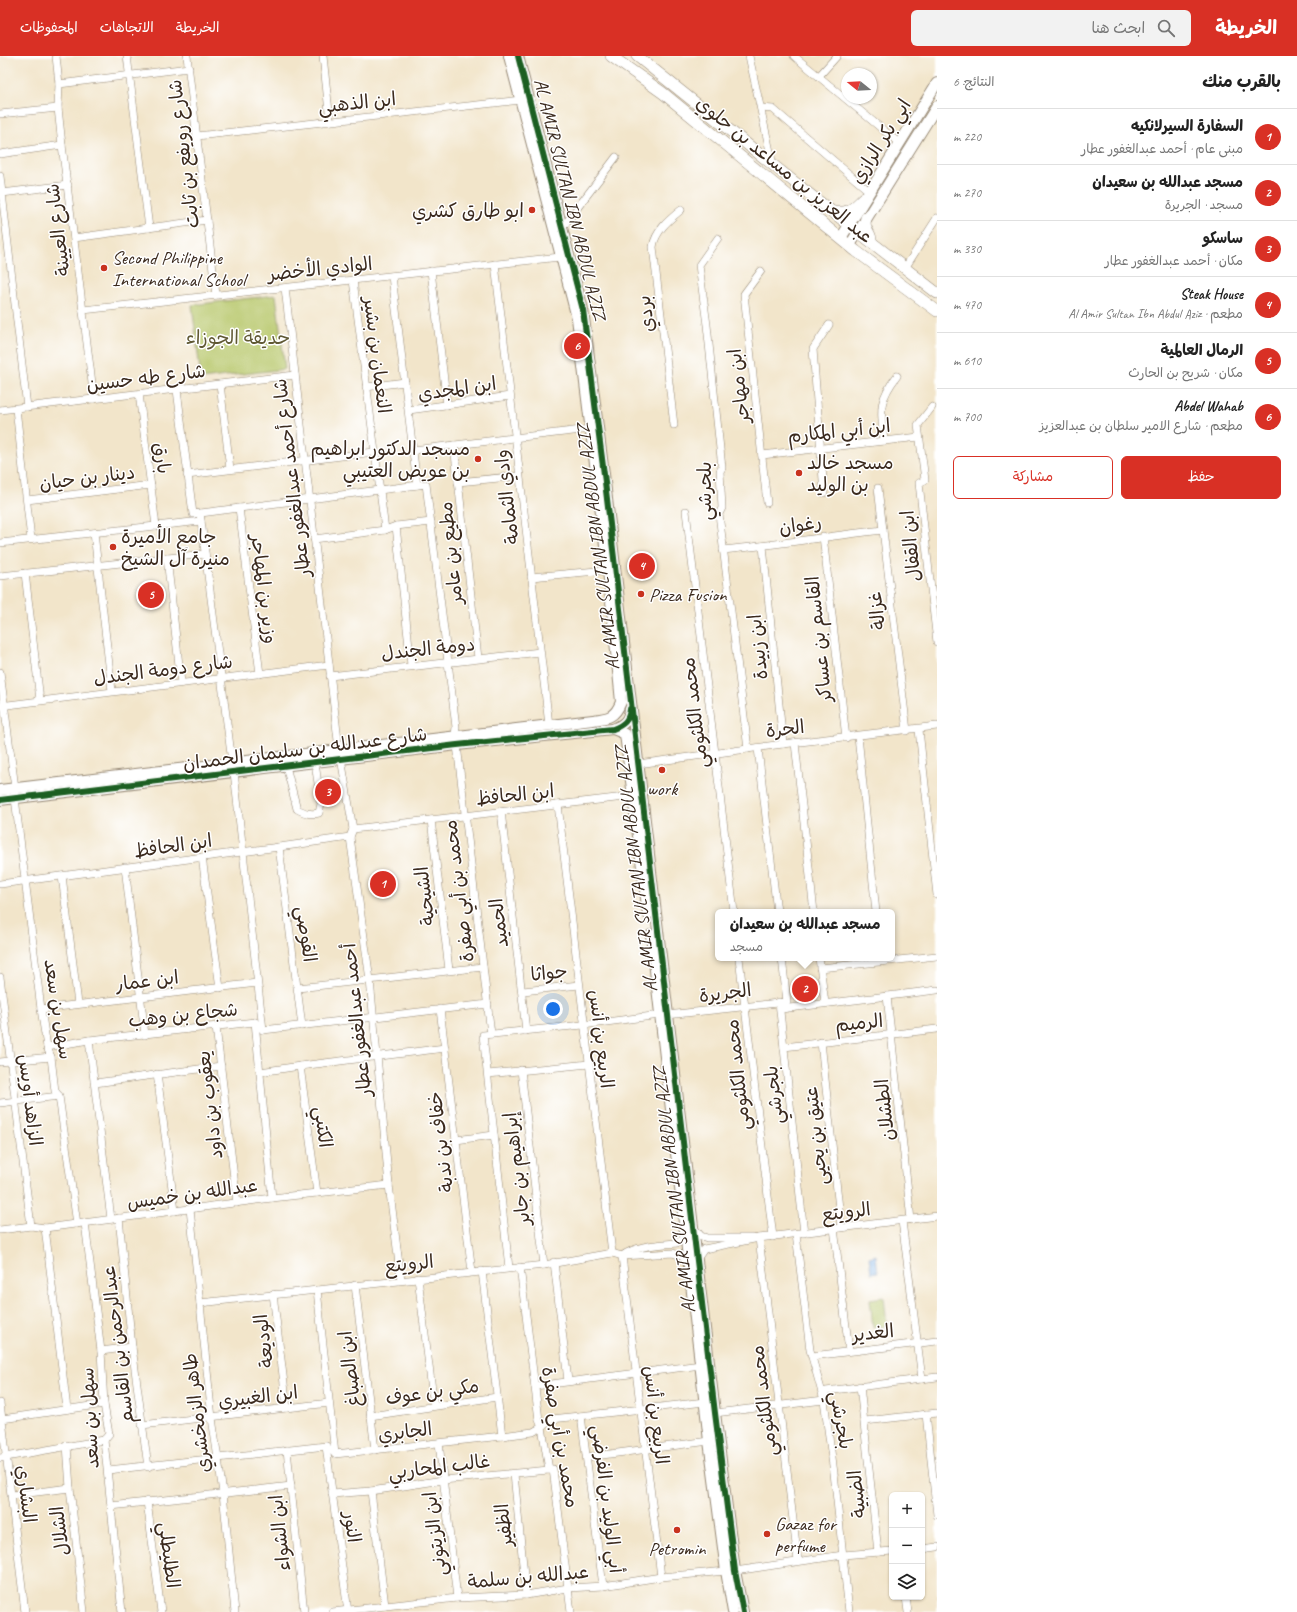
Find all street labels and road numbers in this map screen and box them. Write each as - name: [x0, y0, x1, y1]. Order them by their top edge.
- street label: AL AMIR SULTAN IBN ABDUL AZIZ: [528, 76, 612, 325]
- street label: شارع رويفع بن ثابت: [163, 78, 206, 230]
- street label: ابن الذهبي: [317, 87, 398, 123]
- street label: عبد العزيز بن مساعد بن جلوي: [690, 91, 878, 250]
- street label: ابي بكر الرازي: [845, 94, 920, 191]
- street label: شارع العيينة: [40, 182, 77, 278]
- street label: الوادي الأخضر: [264, 251, 374, 289]
- street label: النعمان بن بشير: [358, 293, 396, 415]
- street label: بردي: [632, 294, 662, 334]
- street label: ابن مهاجر: [722, 347, 756, 427]
- street label: شارع طه حسين: [85, 359, 207, 398]
- street label: ابن المجدي: [416, 372, 498, 408]
- street label: شارع أحمد عبدالغفور عطار: [268, 377, 317, 580]
- street label: ابن أبي المكارم: [786, 414, 892, 452]
- street label: AL AMIR SULTAN IBN ABDUL AZIZ: [571, 419, 625, 671]
- street label: بارق: [148, 441, 176, 475]
- street label: وادي الثمامة: [489, 448, 527, 546]
- street label: دينار بن حيان: [38, 460, 136, 496]
- street label: بلجرشي: [693, 462, 721, 520]
- street label: مطيع بن عامر: [434, 500, 470, 608]
- street label: ابن القفال: [895, 509, 927, 583]
- street label: رغوان: [777, 510, 823, 540]
- street label: وزير بن المهاجر: [245, 531, 283, 645]
- street label: القاسم بن عساكر: [800, 575, 840, 705]
- street label: غزالة: [863, 590, 891, 631]
- street label: ابن زبيدة: [743, 613, 773, 681]
- street label: دومة الجندل: [380, 632, 476, 666]
- street label: شارع دومة الجندل: [92, 650, 234, 691]
- street label: محمد الكلثومي: [676, 656, 718, 770]
- street label: الحرة: [764, 715, 806, 743]
- street label: شارع عبدالله بن سليمان الحمدان: [182, 722, 429, 777]
- street label: AL AMIR SULTAN IBN ABDUL AZIZ: [609, 741, 663, 993]
- street label: ابن الحافظ: [475, 779, 555, 811]
- street label: محمد بن أبي صفرة: [438, 818, 484, 963]
- street label: ابن الحافظ: [133, 829, 214, 863]
- street label: الشيحية: [409, 865, 441, 927]
- street label: الحميد: [484, 897, 514, 949]
- street label: القوصي: [286, 905, 322, 964]
- street label: أحمد عبدالغفور عطار: [337, 942, 377, 1100]
- street label: سهل بن سعد: [38, 957, 78, 1061]
- street label: جواثا: [529, 959, 569, 987]
- street label: ابن عمار: [113, 965, 180, 997]
- street label: الجريرة: [697, 978, 753, 1008]
- street label: الربيع بن أنس: [582, 988, 619, 1090]
- street label: شجاع بن وهب: [127, 997, 239, 1034]
- street label: الرميم: [834, 1009, 885, 1039]
- street label: محمد الكلثومي: [720, 1018, 760, 1132]
- street label: يعقوب بن داود: [191, 1049, 229, 1161]
- street label: الزاهد أويس: [12, 1053, 48, 1147]
- street label: AL AMIR SULTAN IBN ABDUL AZIZ: [647, 1062, 701, 1314]
- street label: بلجرشي: [759, 1064, 793, 1125]
- street label: الطشلان: [870, 1078, 900, 1142]
- street label: عتيق بن يحيى: [799, 1085, 833, 1186]
- street label: خفاف بن ندبة: [423, 1090, 459, 1194]
- street label: الكتبي: [305, 1105, 337, 1150]
- street label: إبراهيم بن جابر: [498, 1110, 538, 1229]
- street label: عبدالله بن خميس: [125, 1173, 259, 1215]
- street label: الرويتع: [820, 1197, 872, 1228]
- street label: الرويتع: [383, 1249, 435, 1280]
- street label: عبدالرحمن بن القاسم: [96, 1264, 142, 1425]
- street label: الوديعة: [249, 1313, 279, 1369]
- street label: الغدير: [849, 1319, 895, 1347]
- street label: ابن الصباغ: [333, 1329, 368, 1408]
- street label: محمد الكلثومي: [745, 1344, 787, 1458]
- street label: طاهر الزمخشري: [178, 1351, 218, 1474]
- street label: الربيع بن أنس: [637, 1364, 674, 1466]
- street label: محمد بن أبي صفرة: [532, 1365, 584, 1510]
- street label: سهل بن سعد: [75, 1367, 105, 1469]
- street label: مكي بن عوف: [384, 1374, 481, 1414]
- street label: ابن الغبيري: [217, 1380, 300, 1416]
- street label: بلجرشي: [820, 1389, 858, 1452]
- street label: الجابري: [377, 1417, 434, 1449]
- street label: أبي الوليد بن الفرضي: [582, 1424, 628, 1575]
- street label: غالب المحاربي: [387, 1449, 492, 1489]
- street label: البشاري: [9, 1464, 41, 1525]
- street label: الضبية: [843, 1469, 871, 1519]
- street label: ابن الزيتوني: [418, 1490, 456, 1578]
- street label: ابن الشواء: [264, 1494, 296, 1572]
- street label: الظفير: [490, 1502, 518, 1550]
- street label: الشلال: [45, 1505, 75, 1557]
- street label: النور: [338, 1508, 366, 1544]
- street label: الطليطلي: [149, 1521, 185, 1590]
- street label: عبدالله بن سلمة: [466, 1560, 590, 1594]

